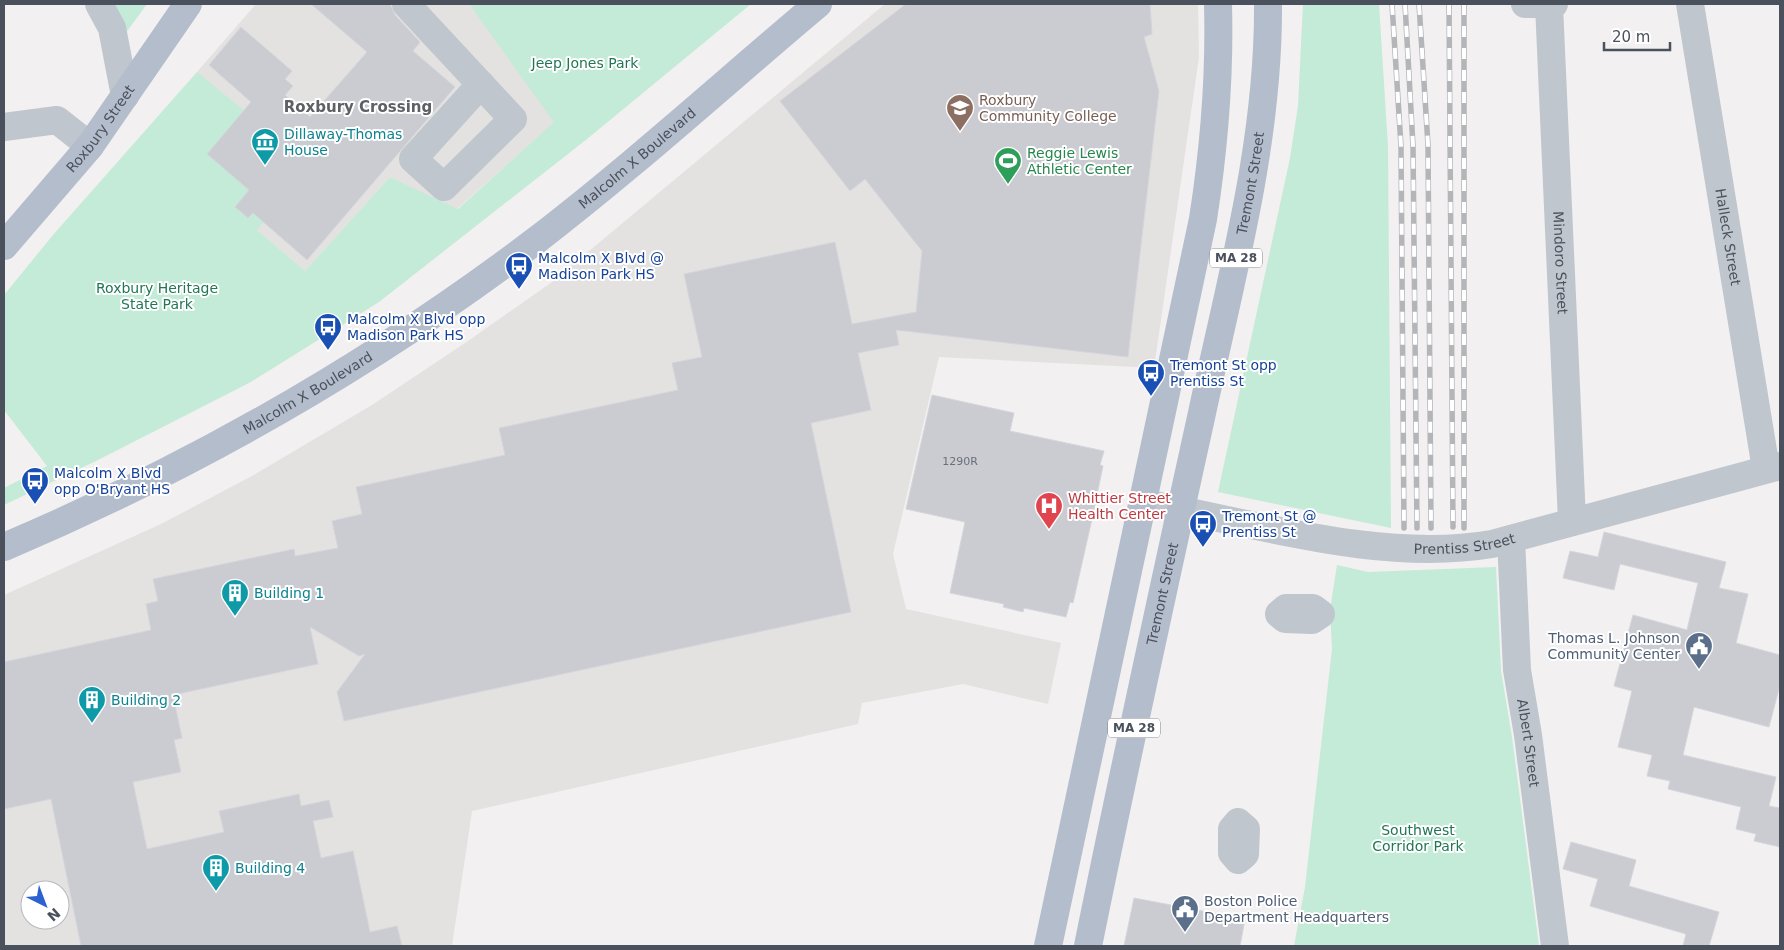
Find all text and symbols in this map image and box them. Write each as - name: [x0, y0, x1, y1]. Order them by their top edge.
- scale bar: [1604, 20, 1670, 52]
- text: 20 m: [1612, 28, 1650, 46]
- park label: Jeep Jones Park: [531, 55, 639, 71]
- street label: Roxbury Street: [63, 82, 138, 176]
- place label: Roxbury Community College: [979, 92, 1117, 124]
- school or university icon: Roxbury Community College: [945, 93, 975, 132]
- district label: Roxbury Crossing: [284, 98, 432, 116]
- street label: Malcolm X Boulevard: [575, 105, 699, 212]
- place label: Dillaway-Thomas House: [284, 126, 402, 158]
- museum icon: Dillaway-Thomas House: [250, 127, 280, 166]
- street label: Tremont Street: [1233, 130, 1267, 237]
- place label: Reggie Lewis Athletic Center: [1027, 145, 1132, 177]
- sports icon: Reggie Lewis Athletic Center: [993, 146, 1023, 185]
- street label: Halleck Street: [1712, 187, 1744, 287]
- street label: Mindoro Street: [1550, 211, 1571, 315]
- road number: MA 28: [1210, 248, 1262, 268]
- place label: Malcolm X Blvd @ Madison Park HS: [538, 250, 664, 282]
- bus stop icon: Malcolm X Blvd @ Madison Park HS: [504, 251, 534, 290]
- park label: Roxbury Heritage State Park: [96, 280, 218, 312]
- place label: Malcolm X Blvd opp Madison Park HS: [347, 311, 485, 343]
- bus stop icon: Malcolm X Blvd opp Madison Park HS: [313, 312, 343, 351]
- street label: Malcolm X Boulevard: [240, 348, 375, 437]
- place label: Tremont St opp Prentiss St: [1169, 357, 1277, 389]
- bus stop icon: Tremont St opp Prentiss St: [1136, 358, 1166, 397]
- house number: 1290R: [942, 455, 978, 468]
- place label: Malcolm X Blvd opp O'Bryant HS: [54, 465, 170, 497]
- bus stop icon: Malcolm X Blvd opp O'Bryant HS: [20, 466, 50, 505]
- place label: Whittier Street Health Center: [1068, 490, 1171, 522]
- hospital icon: Whittier Street Health Center: [1034, 491, 1064, 530]
- place label: Tremont St @ Prentiss St: [1221, 508, 1316, 540]
- bus stop icon: Tremont St @ Prentiss St: [1188, 509, 1218, 548]
- street label: Prentiss Street: [1414, 530, 1517, 557]
- street label: Tremont Street: [1143, 541, 1181, 647]
- building icon: Building 1: [220, 578, 250, 617]
- place label: Building 1: [254, 585, 324, 601]
- place label: Thomas L. Johnson Community Center: [1547, 630, 1680, 662]
- public building icon: Thomas L. Johnson Community Center: [1684, 631, 1714, 670]
- building icon: Building 2: [77, 685, 107, 724]
- place label: Building 2: [111, 692, 181, 708]
- street label: Albert Street: [1514, 697, 1543, 789]
- road number: MA 28: [1108, 718, 1160, 738]
- park label: Southwest Corridor Park: [1372, 822, 1465, 854]
- building icon: Building 4: [201, 853, 231, 892]
- place label: Building 4: [235, 860, 305, 876]
- north arrow: [20, 880, 70, 930]
- place label: Boston Police Department Headquarters: [1204, 893, 1389, 925]
- public building icon: Boston Police Department Headquarters: [1170, 894, 1200, 933]
- text: N: [44, 905, 63, 925]

